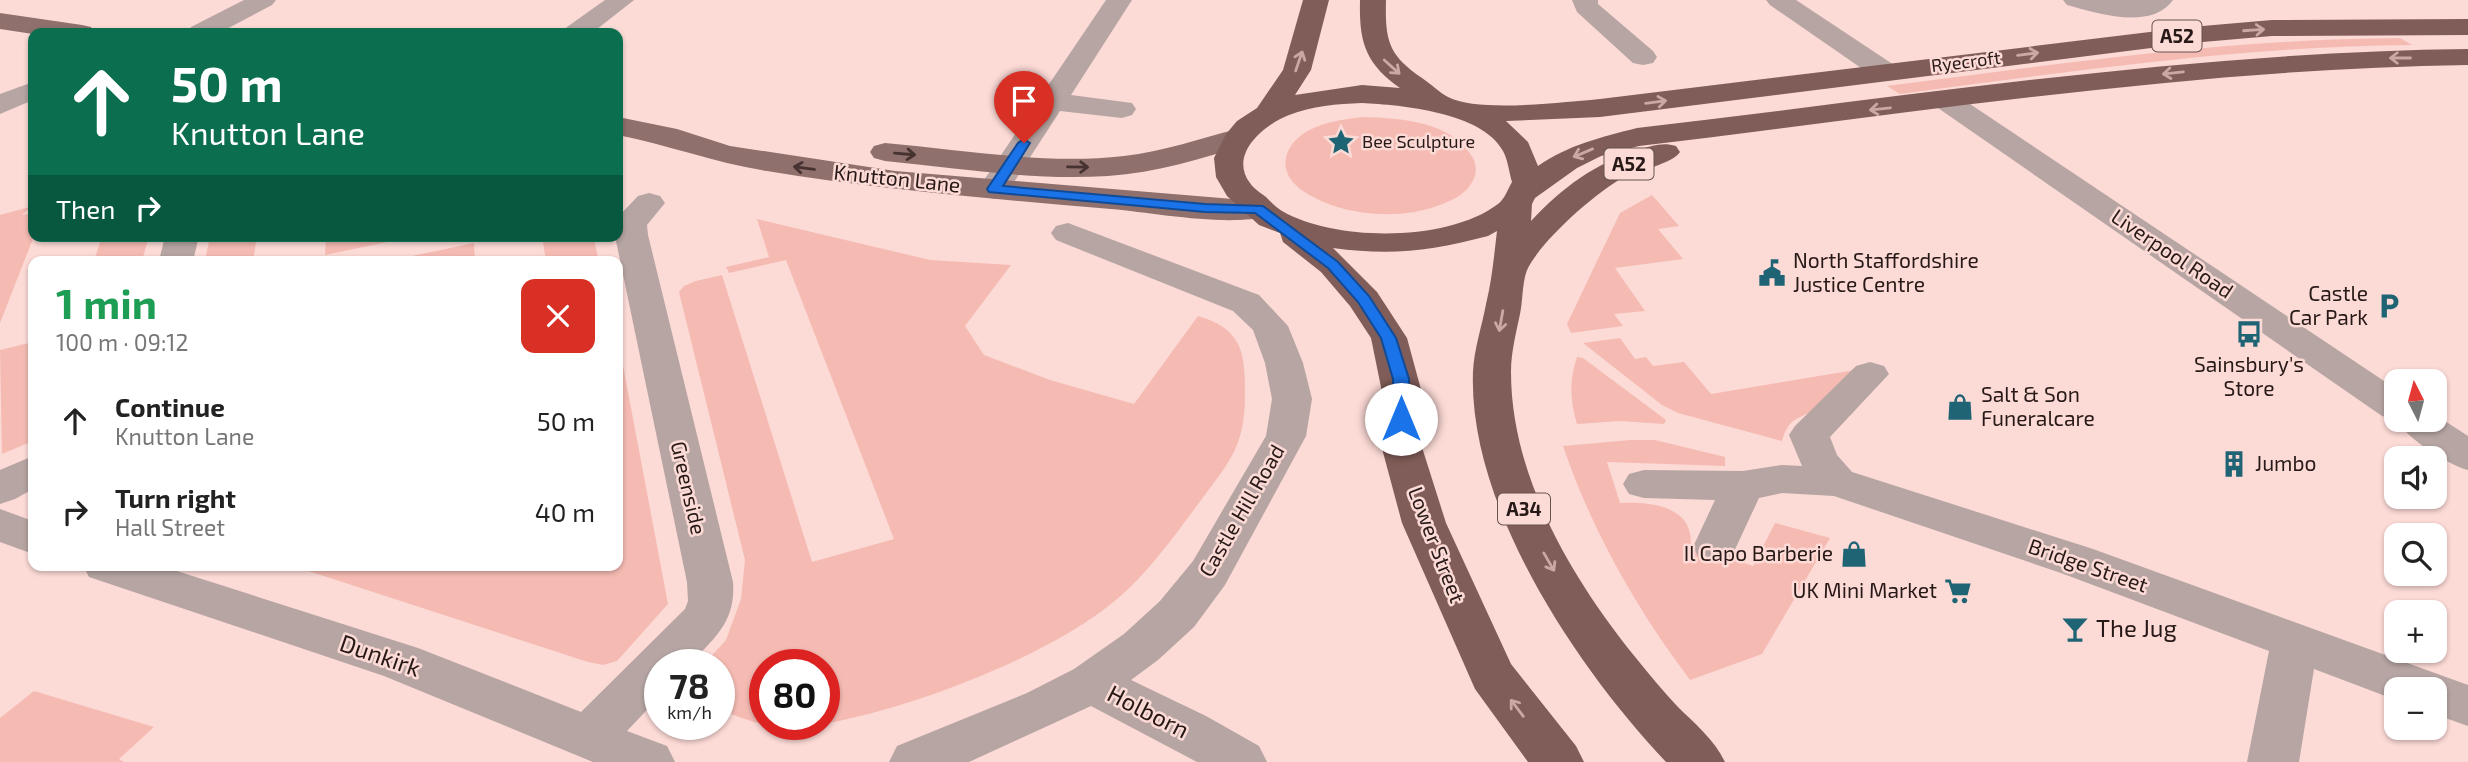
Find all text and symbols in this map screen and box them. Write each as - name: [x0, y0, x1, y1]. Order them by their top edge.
- road number: A52: [2152, 20, 2202, 52]
- one-way arrow: [2242, 23, 2265, 36]
- street label: Ryecroft: [1930, 46, 2002, 76]
- one-way arrow: [2016, 48, 2038, 61]
- one-way arrow: [1294, 50, 1306, 72]
- one-way arrow: [2389, 51, 2412, 65]
- text: 50 m: [171, 53, 283, 112]
- icon: ahead: [56, 56, 147, 147]
- one-way arrow: [1383, 59, 1401, 75]
- one-way arrow: [2162, 67, 2185, 80]
- pin: [994, 71, 1054, 143]
- icon: arrive: [1005, 82, 1043, 120]
- one-way arrow: [1644, 95, 1666, 108]
- one-way arrow: [1869, 103, 1892, 116]
- text: Knutton Lane: [171, 113, 365, 151]
- place icon: Bee Sculpture: [1326, 127, 1356, 157]
- place label: Bee Sculpture: [1362, 130, 1475, 152]
- one-way arrow: [893, 148, 916, 161]
- one-way arrow: [1573, 148, 1595, 161]
- road number: A52: [1604, 148, 1654, 180]
- street label: Knutton Lane: [833, 158, 962, 197]
- one-way arrow: [1066, 160, 1089, 174]
- one-way arrow: [794, 161, 816, 174]
- icon: right: [129, 189, 167, 227]
- text: Then: [56, 193, 115, 224]
- street label: Liverpool Road: [2107, 203, 2238, 303]
- place label: North Staffordshire Justice Centre: [1793, 247, 1979, 296]
- public building icon: North Staffordshire Justice Centre: [1757, 258, 1787, 288]
- text: 1 min: [56, 277, 157, 327]
- button: close: [521, 279, 595, 353]
- place label: Castle Car Park: [2289, 280, 2368, 329]
- parking icon: Castle Car Park: [2374, 291, 2404, 321]
- one-way arrow: [1494, 309, 1508, 332]
- bus stop icon: Sainsbury's Store: [2234, 319, 2264, 349]
- text: 100 m · 09:12: [56, 328, 188, 356]
- place label: Sainsbury's Store: [2194, 351, 2304, 400]
- north arrow: [2384, 369, 2446, 432]
- map controls: [2384, 369, 2447, 740]
- place label: Salt & Son Funeralcare: [1981, 381, 2095, 430]
- position arrow: [1364, 382, 1438, 456]
- text: Continue: [115, 391, 225, 422]
- shop icon: Salt & Son Funeralcare: [1945, 392, 1975, 422]
- icon: ahead: [56, 402, 94, 440]
- text: 50 m: [537, 405, 595, 436]
- text: Knutton Lane: [115, 422, 254, 450]
- street label: Greenside: [667, 438, 712, 537]
- street label: Castle Hill Road: [1193, 440, 1289, 581]
- button: sound: [2384, 446, 2447, 509]
- building icon: Jumbo: [2219, 449, 2249, 479]
- place label: Jumbo: [2255, 450, 2316, 475]
- text: Turn right: [115, 482, 236, 513]
- street label: Lower Street: [1404, 483, 1471, 606]
- icon: right: [56, 493, 94, 531]
- road number: A34: [1498, 494, 1550, 524]
- text: 40 m: [535, 496, 595, 527]
- text: Hall Street: [115, 513, 225, 541]
- button: search: [2384, 523, 2447, 586]
- street label: Bridge Street: [2025, 532, 2151, 597]
- shop icon: Il Capo Barberie: [1839, 539, 1869, 569]
- place label: Il Capo Barberie: [1684, 540, 1833, 565]
- one-way arrow: [1542, 551, 1556, 571]
- supermarket icon: UK Mini Market: [1943, 576, 1973, 606]
- place label: UK Mini Market: [1792, 577, 1937, 602]
- button: +: [2384, 600, 2447, 663]
- place label: The Jug: [2096, 613, 2177, 642]
- bar icon: The Jug: [2060, 614, 2090, 644]
- street label: Dunkirk: [336, 627, 425, 682]
- speed limit sign: 80: [749, 649, 840, 740]
- text: 78: [669, 664, 710, 706]
- button: −: [2384, 677, 2447, 740]
- street label: Holborn: [1103, 678, 1194, 743]
- one-way arrow: [1509, 699, 1524, 717]
- text: km/h: [667, 701, 712, 723]

